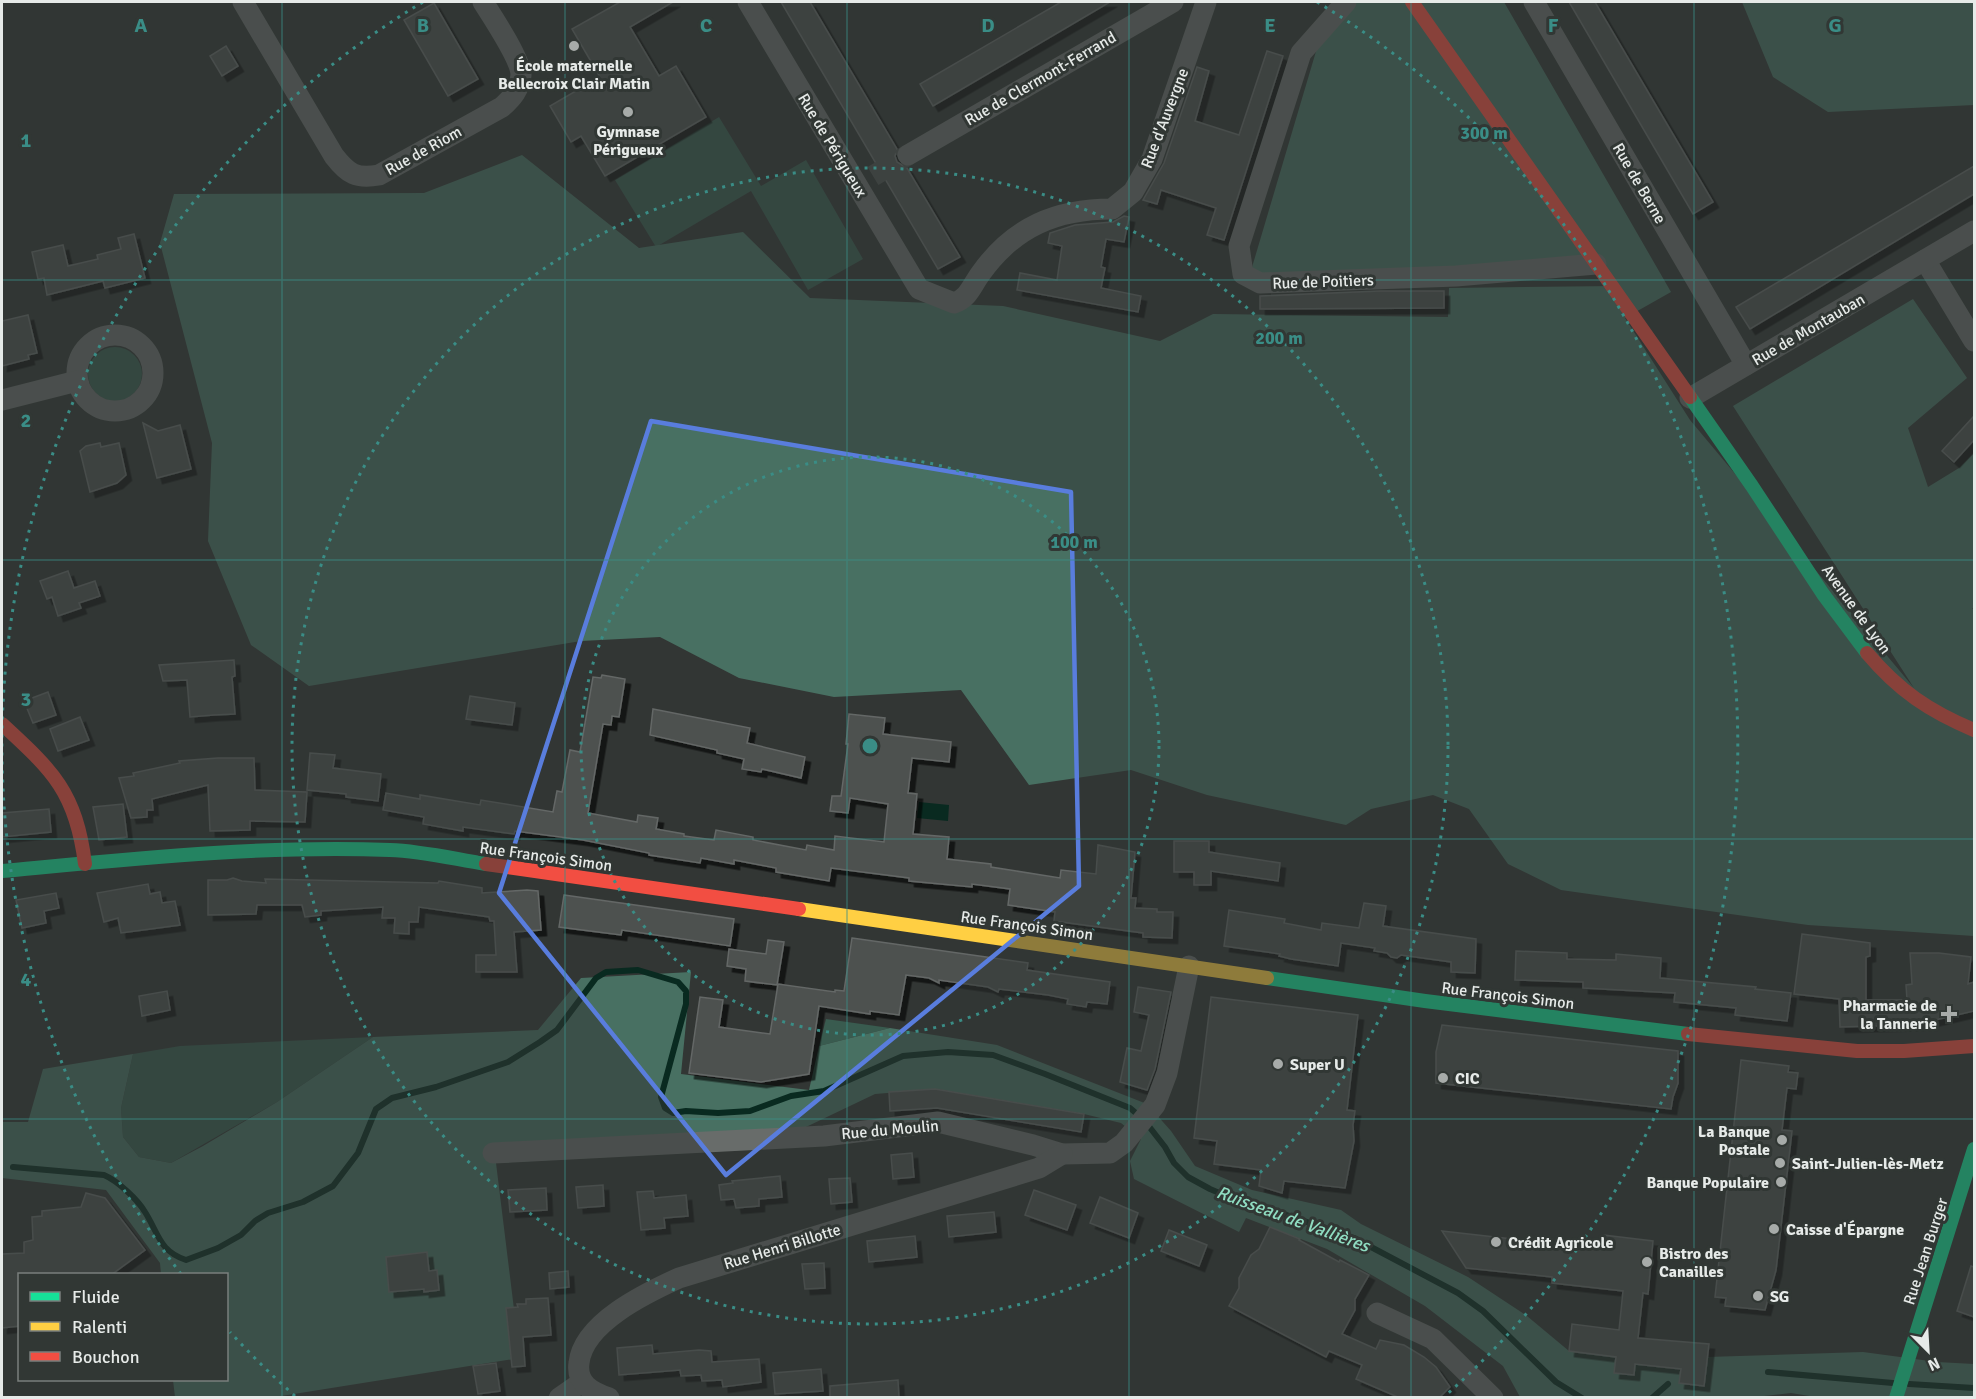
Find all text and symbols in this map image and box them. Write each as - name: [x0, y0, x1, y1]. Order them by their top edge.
- text: A: [135, 13, 148, 38]
- text: B: [417, 13, 429, 38]
- text: C: [700, 13, 712, 38]
- text: D: [981, 13, 995, 38]
- text: E: [1264, 13, 1276, 38]
- text: F: [1548, 13, 1559, 38]
- text: G: [1828, 13, 1842, 38]
- street label: Rue de Clermont-Ferrand: [961, 27, 1120, 130]
- marker: École maternelle Bellecroix Clair Matin: [567, 39, 581, 53]
- place label: École maternelle Bellecroix Clair Matin: [498, 56, 650, 94]
- street label: Rue d'Auvergne: [1137, 65, 1193, 171]
- street label: Rue de Périgueux: [793, 90, 871, 202]
- marker: Gymnase Périgueux: [621, 105, 635, 119]
- street label: Rue de Riom: [382, 122, 465, 180]
- place label: Gymnase Périgueux: [593, 122, 663, 160]
- text: 300 m: [1460, 122, 1508, 144]
- text: 1: [21, 128, 32, 153]
- street label: Rue de Berne: [1608, 140, 1670, 227]
- street label: Rue de Poitiers: [1272, 270, 1374, 294]
- street label: Rue de Montauban: [1748, 289, 1869, 370]
- text: 200 m: [1255, 327, 1303, 349]
- text: 2: [21, 408, 31, 433]
- text: 100 m: [1050, 531, 1098, 553]
- street label: Avenue de Lyon: [1817, 561, 1895, 658]
- text: 3: [21, 687, 31, 712]
- centre of rings: [860, 736, 880, 756]
- street label: Rue François Simon: [478, 838, 613, 876]
- street label: Rue François Simon: [959, 907, 1094, 945]
- text: 4: [21, 967, 32, 992]
- street label: Rue François Simon: [1440, 978, 1575, 1014]
- place label: Pharmacie de la Tannerie: [1843, 996, 1937, 1034]
- marker: Pharmacie de la Tannerie: [1942, 1007, 1956, 1021]
- place label: Super U: [1290, 1055, 1345, 1075]
- marker: Super U: [1271, 1057, 1285, 1071]
- place label: CIC: [1455, 1069, 1480, 1089]
- marker: CIC: [1436, 1071, 1450, 1085]
- street label: Rue du Moulin: [840, 1116, 940, 1144]
- place label: La Banque Postale: [1698, 1122, 1770, 1160]
- marker: La Banque Postale: [1775, 1133, 1789, 1147]
- place label: Saint-Julien-lès-Metz: [1792, 1154, 1944, 1174]
- marker: Saint-Julien-lès-Metz: [1773, 1156, 1787, 1170]
- place label: Banque Populaire: [1646, 1173, 1769, 1193]
- marker: Banque Populaire: [1774, 1175, 1788, 1189]
- water label: Ruisseau de Vallières: [1213, 1181, 1375, 1258]
- street label: Rue Jean Burger: [1899, 1195, 1953, 1307]
- street label: Rue Henri Billotte: [721, 1220, 843, 1274]
- place label: Caisse d'Épargne: [1786, 1220, 1904, 1240]
- marker: Caisse d'Épargne: [1767, 1222, 1781, 1236]
- place label: Crédit Agricole: [1508, 1233, 1613, 1253]
- marker: Crédit Agricole: [1489, 1235, 1503, 1249]
- place label: Bistro des Canailles: [1659, 1244, 1728, 1282]
- marker: Bistro des Canailles: [1640, 1255, 1654, 1269]
- legend: [18, 1273, 228, 1381]
- text: Fluide: [72, 1286, 120, 1308]
- place label: SG: [1770, 1287, 1789, 1307]
- marker: SG: [1751, 1289, 1765, 1303]
- text: Ralenti: [72, 1316, 127, 1338]
- north arrow: [1898, 1321, 1958, 1381]
- text: Bouchon: [72, 1346, 140, 1368]
- text: N: [1925, 1352, 1943, 1375]

